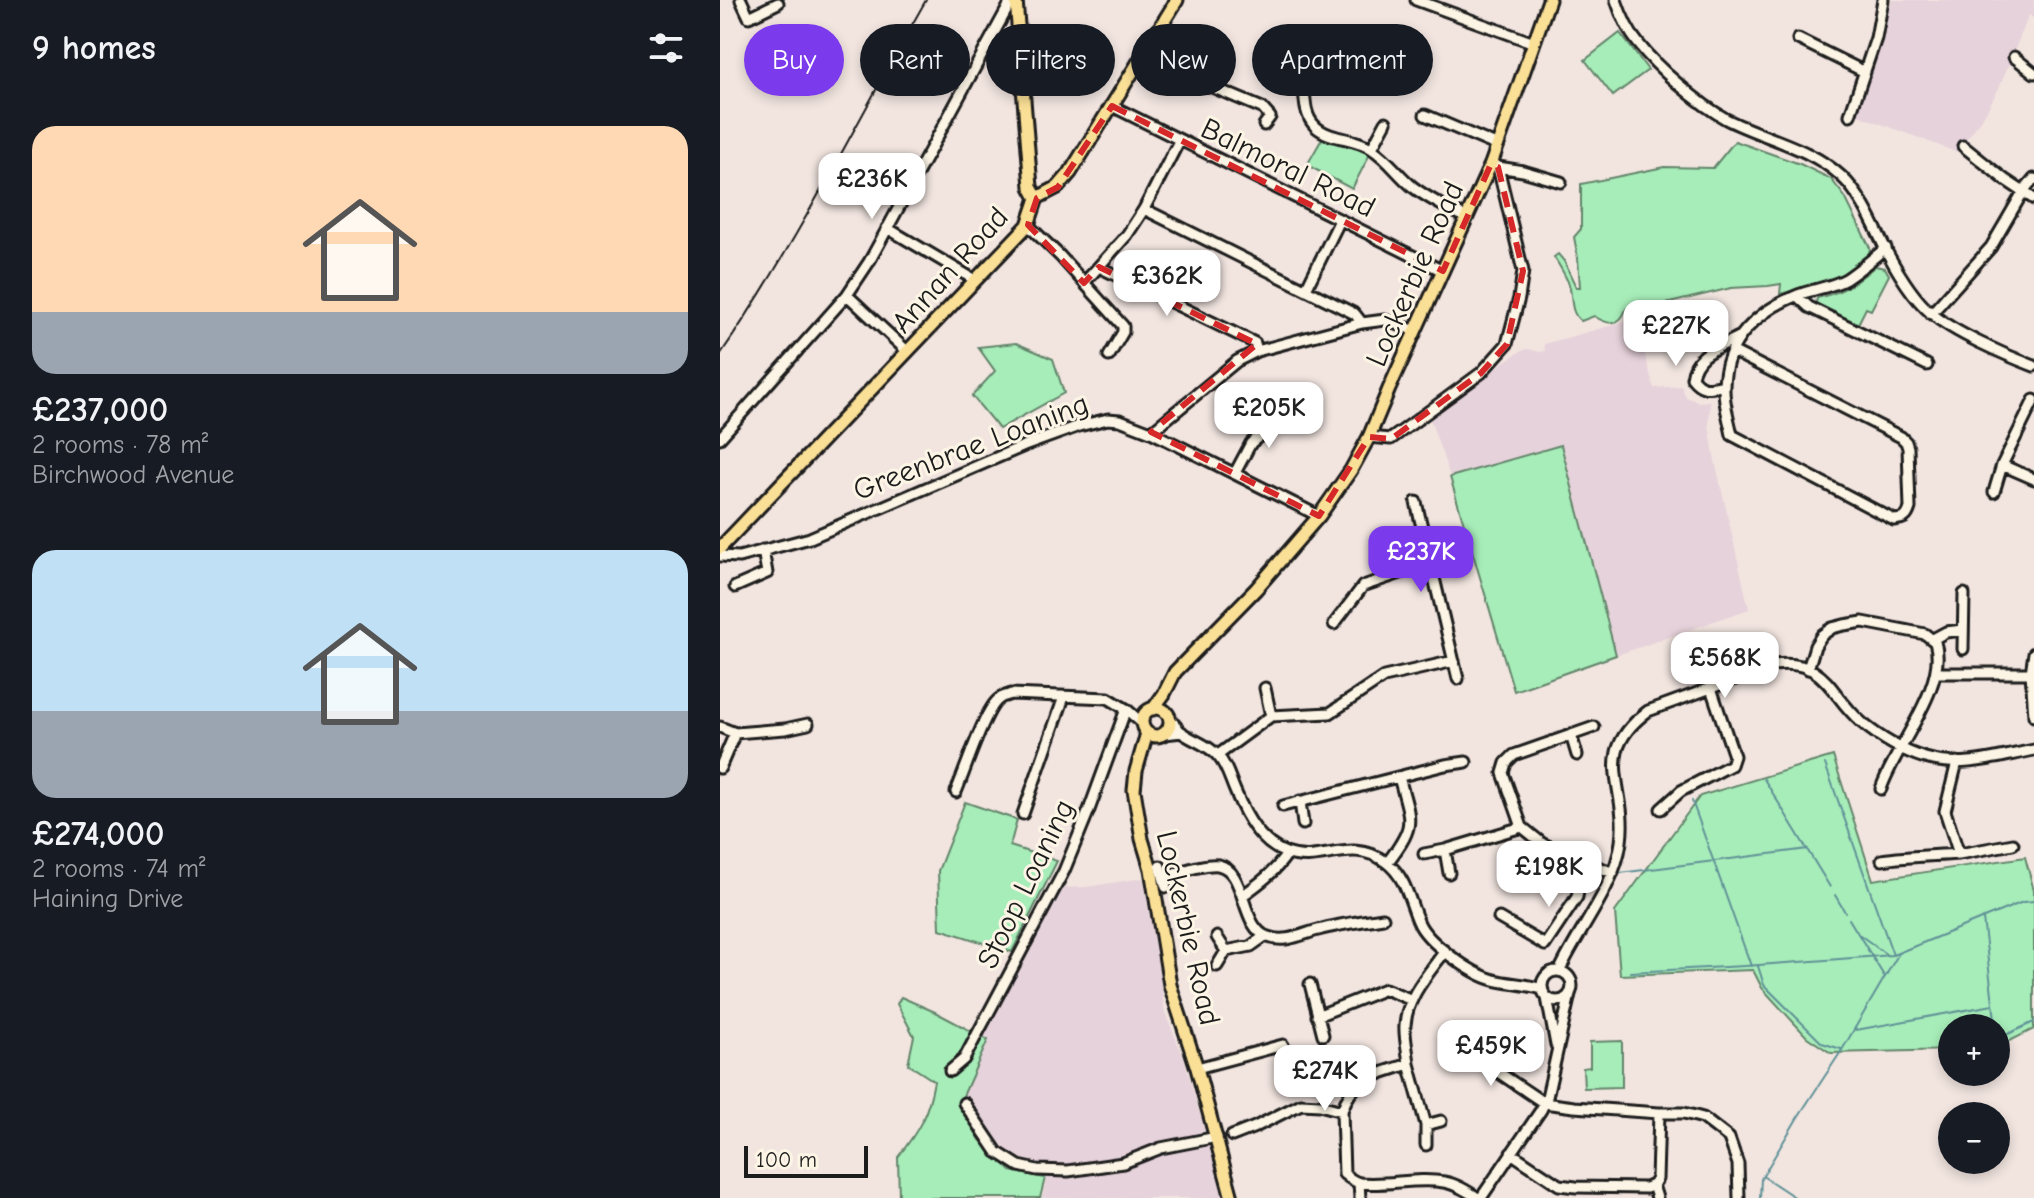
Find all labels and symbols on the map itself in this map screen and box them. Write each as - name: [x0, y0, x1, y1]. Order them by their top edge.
- street label: Balmoral Road: [1195, 111, 1381, 225]
- pin: £236K: [816, 153, 928, 221]
- street label: Lockerbie Road: [1359, 176, 1471, 372]
- street label: Annan Road: [884, 200, 1016, 340]
- pin: £362K: [1111, 250, 1223, 318]
- pin: £227K: [1620, 300, 1732, 368]
- pin: £205K: [1213, 382, 1325, 450]
- street label: Greenbrae Loaning: [848, 386, 1094, 508]
- pin: £237K: [1365, 526, 1477, 594]
- pin: £568K: [1669, 632, 1781, 700]
- street label: Stoop Loaning: [970, 794, 1082, 974]
- street label: Lockerbie Road: [1149, 827, 1227, 1029]
- pin: £198K: [1493, 841, 1605, 909]
- pin: £459K: [1435, 1020, 1547, 1088]
- pin: £274K: [1269, 1045, 1381, 1113]
- scale bar: [744, 1142, 868, 1178]

